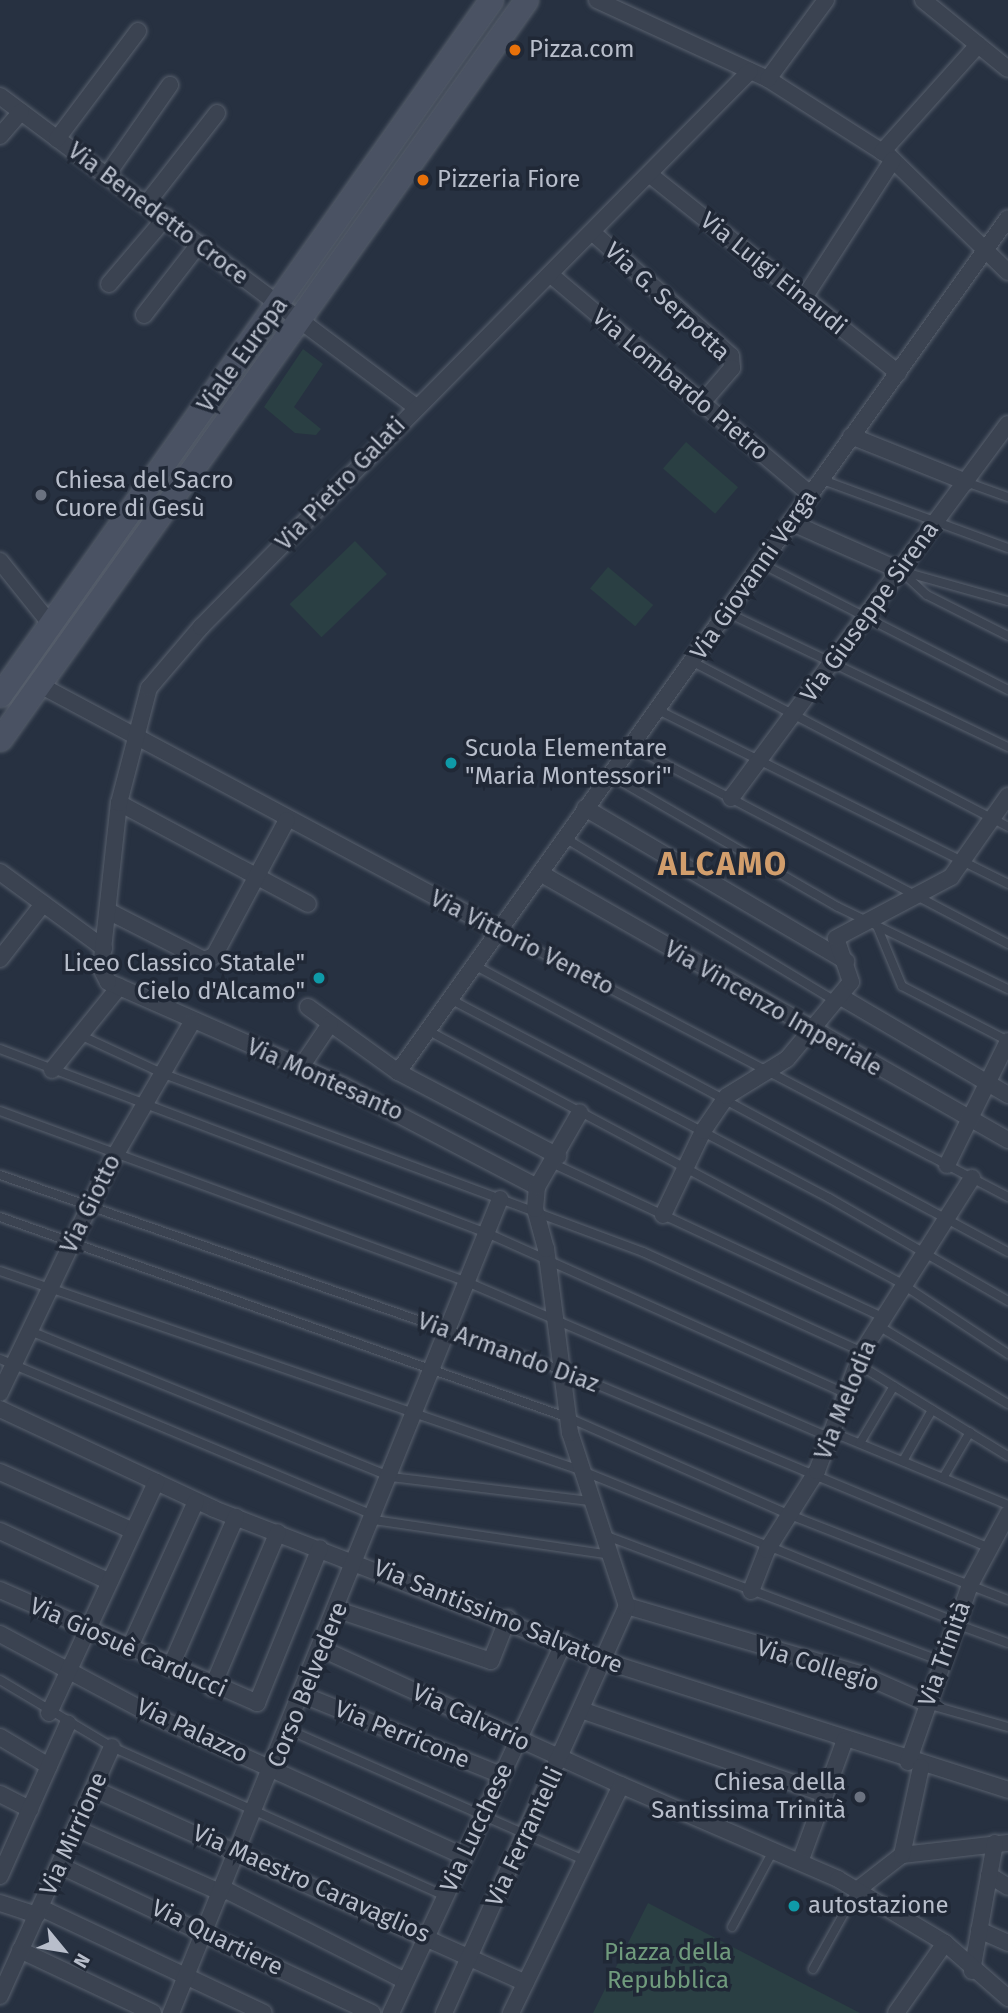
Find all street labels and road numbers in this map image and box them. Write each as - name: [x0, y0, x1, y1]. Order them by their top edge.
- street label: Via Benedetto Croce: [62, 137, 254, 291]
- street label: Via Luigi Einaudi: [694, 206, 852, 342]
- street label: Via G. Serpotta: [598, 237, 736, 367]
- street label: Viale Europa: [192, 292, 294, 418]
- street label: Via Lombardo Pietro: [586, 303, 774, 467]
- street label: Via Pietro Galati: [270, 411, 412, 557]
- street label: Via Giovanni Verga: [685, 484, 823, 666]
- street label: Via Giuseppe Sirena: [795, 516, 945, 708]
- street label: Via Vittorio Veneto: [425, 884, 619, 1002]
- street label: Via Vincenzo Imperiale: [659, 935, 887, 1083]
- street label: Via Montesanto: [242, 1033, 408, 1127]
- street label: Via Giotto: [55, 1150, 127, 1258]
- street label: Via Armando Diaz: [413, 1307, 603, 1399]
- street label: Via Melodia: [809, 1336, 883, 1464]
- street label: Via Santissimo Salvatore: [369, 1554, 627, 1680]
- street label: Via Giosuè Carducci: [25, 1592, 231, 1704]
- street label: Corso Belvedere: [262, 1598, 354, 1772]
- street label: Via Trinità: [913, 1598, 977, 1710]
- street label: Via Collegio: [753, 1634, 883, 1698]
- street label: Via Calvario: [407, 1678, 535, 1758]
- street label: Via Palazzo: [132, 1693, 252, 1769]
- street label: Via Perricone: [330, 1695, 474, 1775]
- street label: Via Lucchese: [435, 1759, 519, 1897]
- street label: Via Ferrantelli: [480, 1763, 570, 1911]
- street label: Via Mirrione: [34, 1768, 114, 1900]
- street label: Via Maestro Caravaglios: [188, 1819, 434, 1949]
- street label: Via Quartiere: [147, 1894, 287, 1982]

